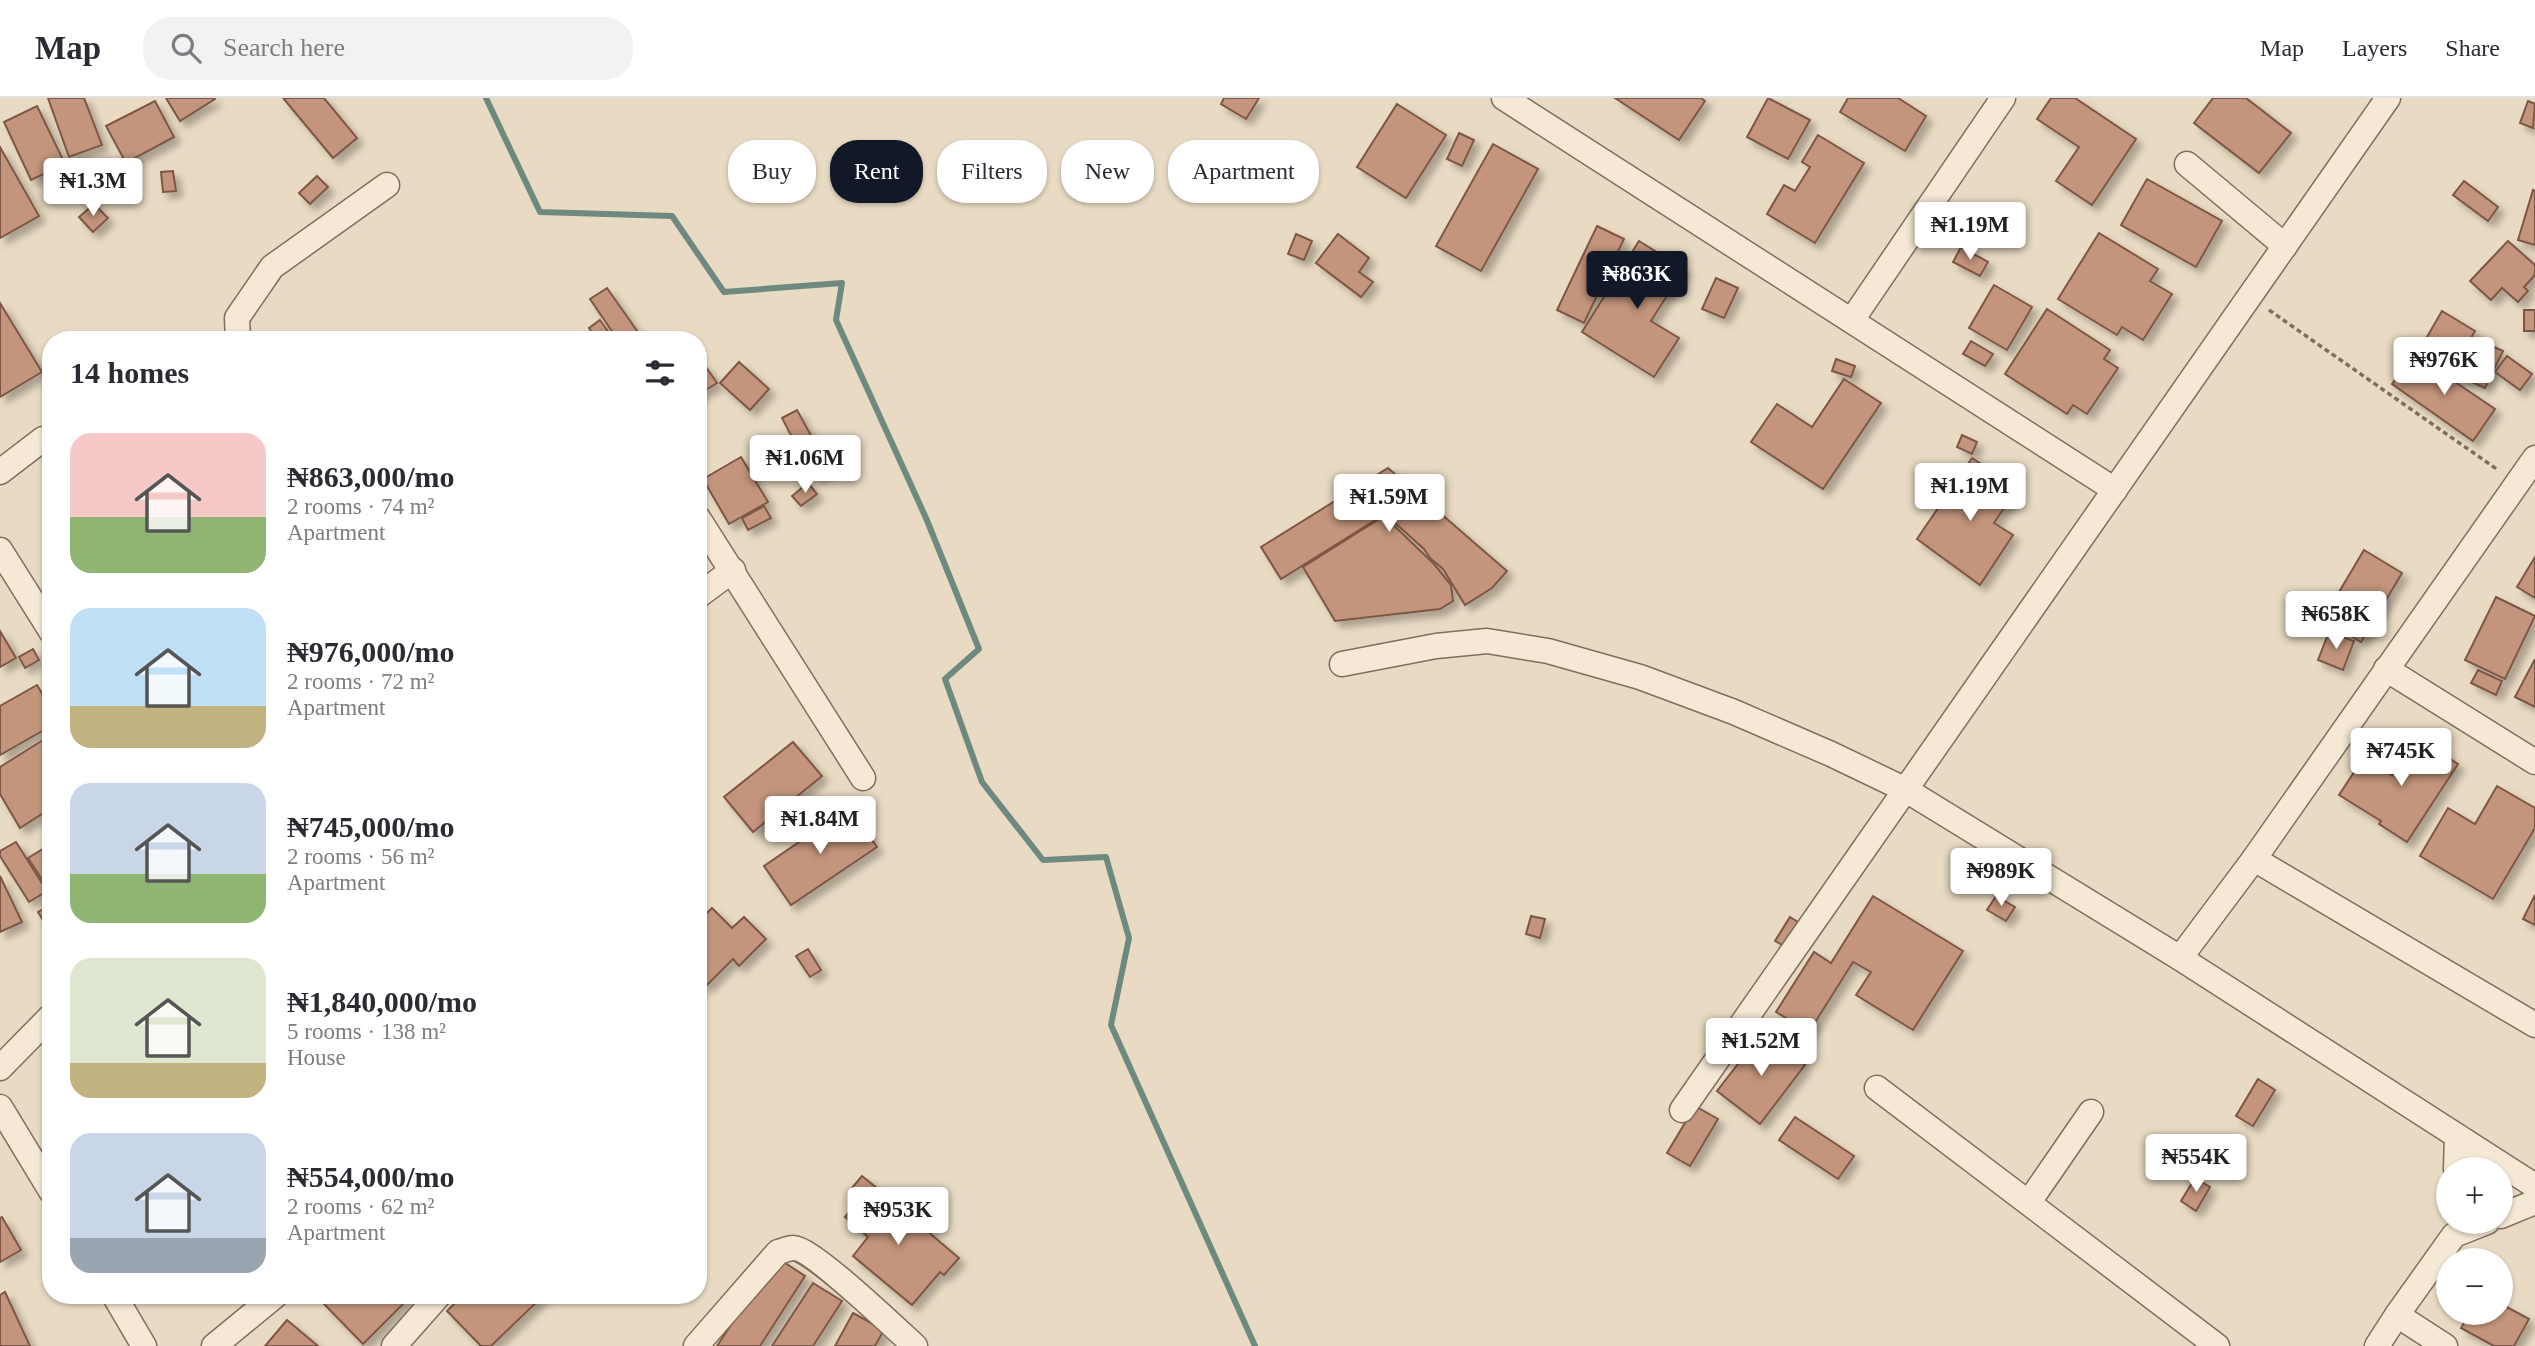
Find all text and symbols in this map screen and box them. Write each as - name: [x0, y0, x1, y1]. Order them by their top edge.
- search box: [143, 17, 633, 80]
- icon: search: [167, 29, 205, 67]
- text: Map: [35, 30, 101, 66]
- text: Search here: [223, 33, 345, 62]
- text: Map: [2260, 35, 2304, 61]
- text: Layers: [2342, 35, 2407, 61]
- text: Share: [2445, 35, 2500, 61]
- chip: Buy: [728, 140, 816, 203]
- chip: Rent: [830, 140, 923, 203]
- chip: Filters: [937, 140, 1047, 203]
- chip: New: [1061, 140, 1154, 203]
- chip: Apartment: [1168, 140, 1319, 203]
- pin: ₦1.3M: [44, 158, 142, 218]
- text: ₦1.3M: [59, 168, 127, 193]
- pin: ₦1.19M: [1913, 202, 2027, 262]
- text: ₦1.19M: [1931, 212, 2009, 237]
- pin: ₦863K: [1588, 252, 1686, 311]
- text: ₦863K: [1603, 261, 1672, 286]
- pin: ₦976K: [2395, 338, 2493, 397]
- text: ₦976K: [2410, 347, 2479, 372]
- icon: filters: [641, 354, 679, 392]
- text: 14 homes: [70, 356, 189, 389]
- pin: ₦1.06M: [748, 436, 862, 495]
- text: ₦1.06M: [766, 445, 844, 470]
- text: ₦863,000/mo: [287, 460, 455, 493]
- icon: home: [126, 461, 210, 545]
- pin: ₦1.19M: [1913, 464, 2027, 523]
- text: ₦1.19M: [1931, 473, 2009, 498]
- pin: ₦1.59M: [1332, 474, 1446, 534]
- text: ₦1.59M: [1350, 484, 1428, 509]
- text: 2 rooms · 74 m²: [287, 494, 434, 519]
- text: Apartment: [287, 520, 385, 545]
- pin: ₦658K: [2287, 592, 2385, 651]
- text: ₦658K: [2302, 601, 2371, 626]
- text: ₦976,000/mo: [287, 635, 455, 668]
- icon: home: [126, 636, 210, 720]
- text: 2 rooms · 72 m²: [287, 669, 434, 694]
- text: Apartment: [287, 695, 385, 720]
- pin: ₦745K: [2352, 728, 2450, 788]
- text: ₦745K: [2367, 738, 2436, 763]
- pin: ₦1.84M: [763, 796, 877, 856]
- text: ₦1.84M: [781, 806, 859, 831]
- text: ₦745,000/mo: [287, 810, 455, 843]
- icon: home: [126, 811, 210, 895]
- text: 2 rooms · 56 m²: [287, 844, 434, 869]
- pin: ₦989K: [1952, 848, 2050, 908]
- text: ₦989K: [1967, 858, 2036, 883]
- text: Apartment: [287, 870, 385, 895]
- text: ₦1,840,000/mo: [287, 985, 477, 1018]
- icon: home: [126, 986, 210, 1070]
- pin: ₦1.52M: [1704, 1018, 1818, 1078]
- text: 5 rooms · 138 m²: [287, 1019, 446, 1044]
- text: ₦1.52M: [1722, 1028, 1800, 1053]
- text: House: [287, 1045, 346, 1070]
- pin: ₦554K: [2147, 1134, 2245, 1194]
- text: ₦554K: [2162, 1144, 2231, 1169]
- map controls: [2436, 1157, 2513, 1325]
- button: +: [2436, 1157, 2513, 1234]
- text: ₦554,000/mo: [287, 1160, 455, 1193]
- icon: home: [126, 1161, 210, 1245]
- pin: ₦953K: [849, 1188, 947, 1247]
- text: 2 rooms · 62 m²: [287, 1194, 434, 1219]
- text: ₦953K: [864, 1197, 933, 1222]
- text: Apartment: [287, 1220, 385, 1245]
- button: −: [2436, 1248, 2513, 1325]

